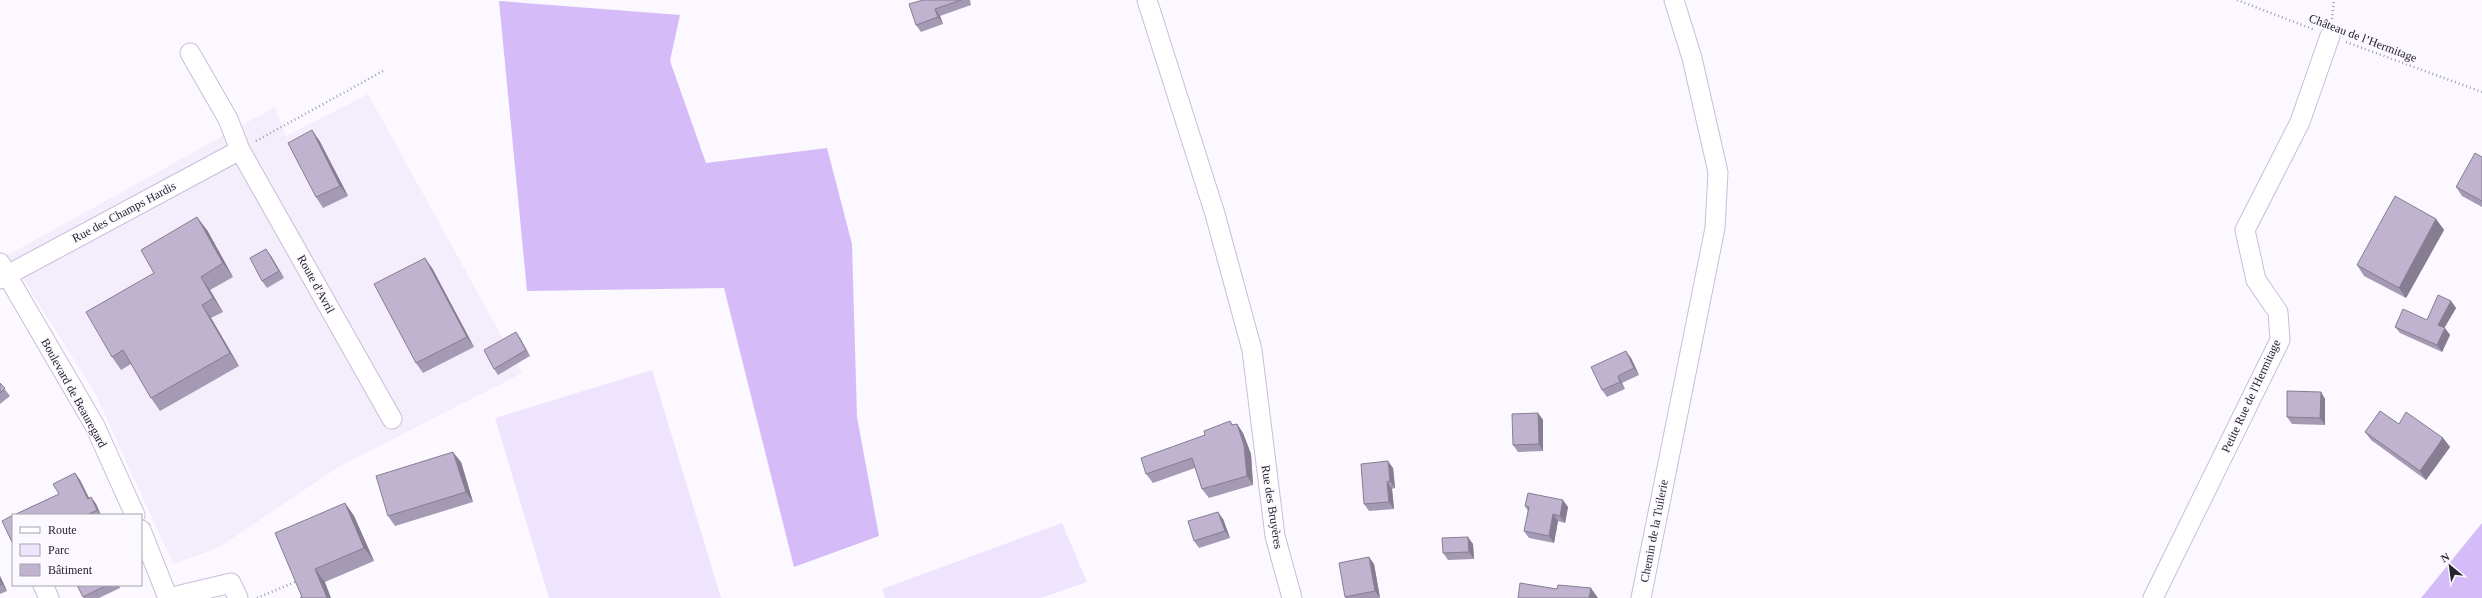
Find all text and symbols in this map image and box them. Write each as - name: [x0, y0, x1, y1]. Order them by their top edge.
- street label: Château de l’Hermitage: [2307, 11, 2419, 65]
- street label: Rue des Champs Hardis: [70, 179, 179, 245]
- street label: Route d'Avril: [294, 253, 338, 316]
- street label: Boulevard de Beauregard: [38, 336, 110, 450]
- street label: Petite Rue de l'Hermitage: [2219, 337, 2283, 455]
- street label: Rue des Bruyères: [1258, 464, 1286, 550]
- street label: Chemin de la Tuilerie: [1637, 478, 1671, 584]
- legend: [12, 514, 142, 586]
- text: Route: [48, 523, 77, 537]
- text: Parc: [48, 543, 69, 557]
- north arrow: [2430, 546, 2470, 586]
- text: N: [2439, 550, 2452, 564]
- text: Bâtiment: [48, 563, 93, 577]

